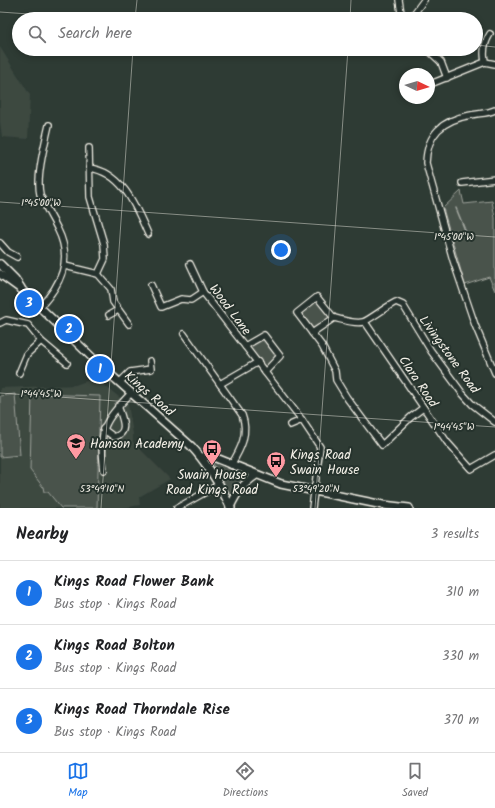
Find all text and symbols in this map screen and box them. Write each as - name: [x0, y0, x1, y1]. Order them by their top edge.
- search box: [12, 12, 483, 56]
- text: Search here: [58, 22, 132, 46]
- icon: search: [26, 23, 48, 45]
- north arrow: [399, 68, 435, 104]
- text: 1°45'00"W: [21, 195, 61, 211]
- text: 1°45'00"W: [434, 229, 474, 245]
- your location: [271, 240, 291, 260]
- street label: Wood Lane: [203, 280, 256, 340]
- pin: 3: [16, 288, 42, 318]
- street label: Livingstone Road: [413, 311, 485, 399]
- pin: 2: [56, 314, 82, 344]
- street label: Clara Road: [393, 352, 443, 412]
- pin: 1: [87, 354, 113, 384]
- street label: Kings Road: [119, 366, 179, 422]
- text: 1°44'45"W: [20, 386, 62, 402]
- text: 1°44'45"W: [433, 419, 475, 435]
- school or university icon: Hanson Academy: [65, 432, 87, 460]
- place label: Hanson Academy: [90, 434, 185, 455]
- bus stop icon: Swain House Road Kings Road: [201, 438, 223, 466]
- place label: Kings Road Swain House: [290, 445, 359, 481]
- bus stop icon: Kings Road Swain House: [265, 450, 287, 478]
- place label: Swain House Road Kings Road: [166, 465, 258, 501]
- text: 53°49'10"N: [80, 481, 124, 497]
- text: 53°49'20"N: [292, 481, 340, 497]
- text: Nearby: [16, 521, 68, 548]
- text: 3 results: [431, 524, 479, 545]
- text: Kings Road Flower Bank: [54, 570, 213, 594]
- text: 1: [27, 582, 31, 603]
- text: 310 m: [445, 582, 479, 603]
- text: Bus stop · Kings Road: [54, 594, 176, 615]
- text: Kings Road Bolton: [54, 634, 175, 658]
- text: 2: [25, 646, 33, 667]
- text: 330 m: [442, 646, 479, 667]
- text: Bus stop · Kings Road: [54, 658, 176, 679]
- text: Kings Road Thorndale Rise: [54, 698, 230, 722]
- text: 3: [25, 710, 33, 731]
- text: 370 m: [444, 710, 479, 731]
- text: Bus stop · Kings Road: [54, 722, 176, 743]
- tab: Map: [67, 760, 89, 802]
- tab: Directions: [223, 760, 268, 802]
- tab: Saved: [402, 760, 428, 802]

